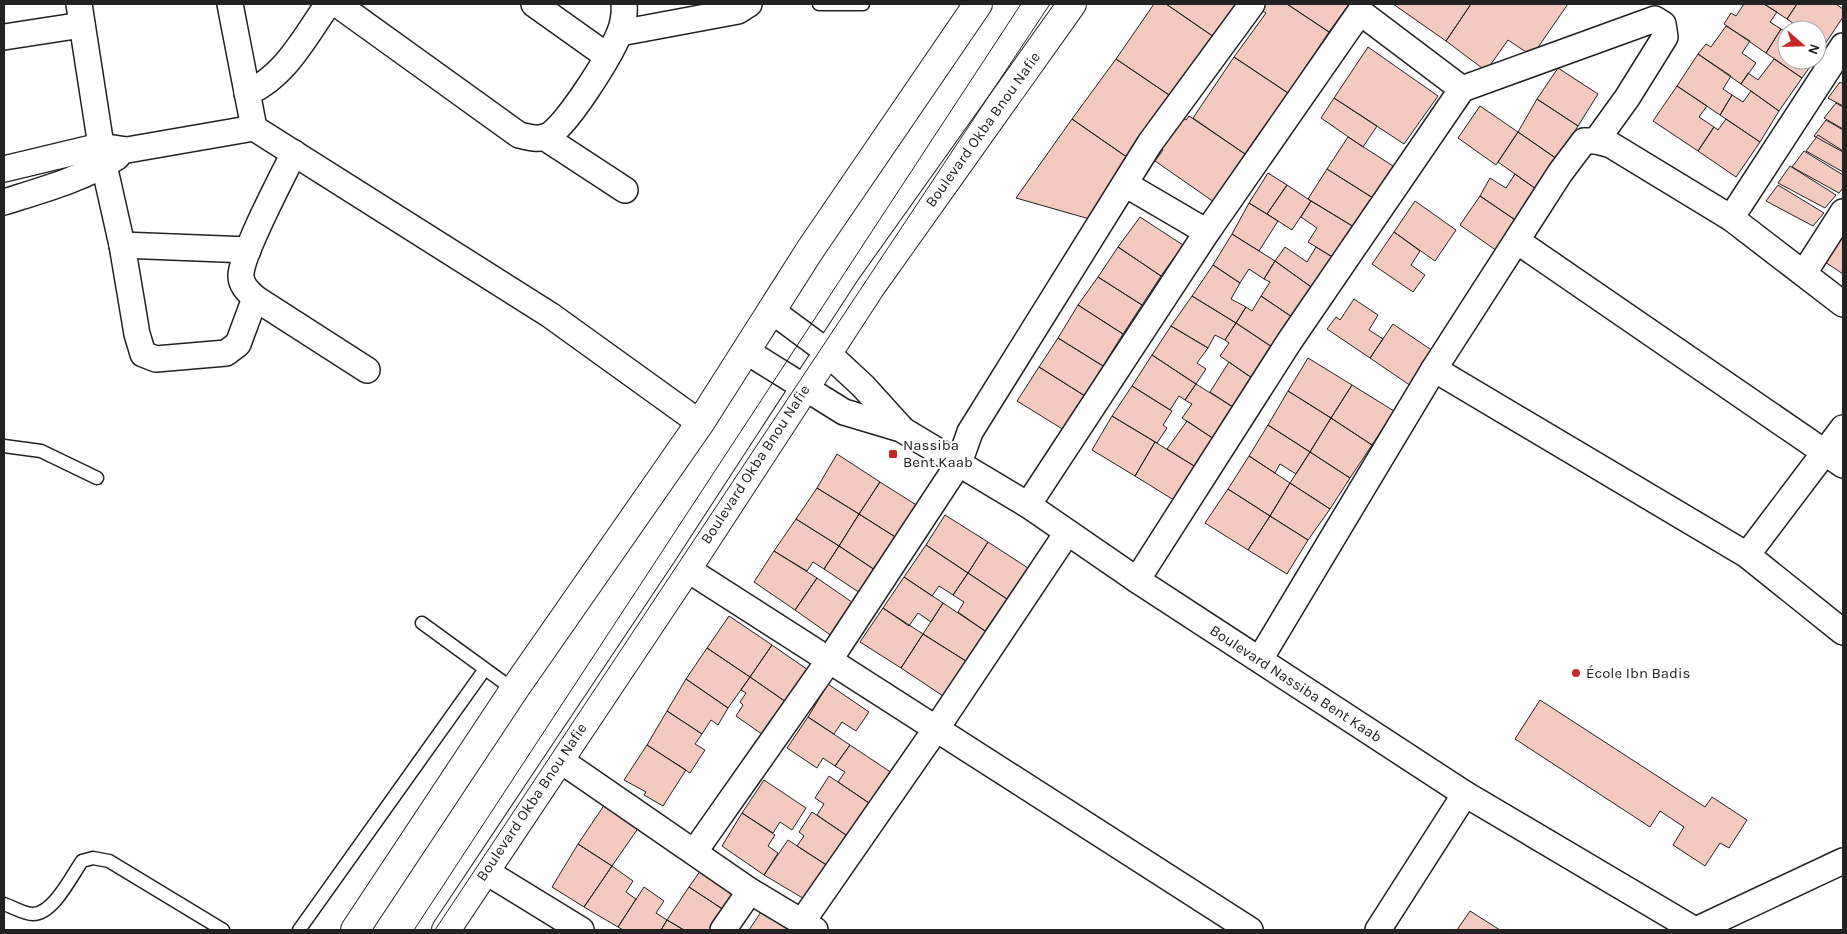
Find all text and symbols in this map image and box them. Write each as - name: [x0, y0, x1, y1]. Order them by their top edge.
- north arrow: [1777, 20, 1827, 70]
- text: N: [1804, 42, 1823, 57]
- street label: Boulevard Okba Bnou Nafie: [922, 48, 1044, 210]
- street label: Boulevard Okba Bnou Nafie: [697, 381, 814, 547]
- place label: Nassiba Bent Kaab: [903, 436, 973, 471]
- marker: Nassiba Bent Kaab: [887, 448, 899, 460]
- street label: Boulevard Nassiba Bent Kaab: [1207, 621, 1385, 746]
- place label: École Ibn Badis: [1586, 664, 1690, 682]
- marker: École Ibn Badis: [1570, 667, 1582, 679]
- street label: Boulevard Okba Bnou Nafie: [472, 719, 591, 884]

